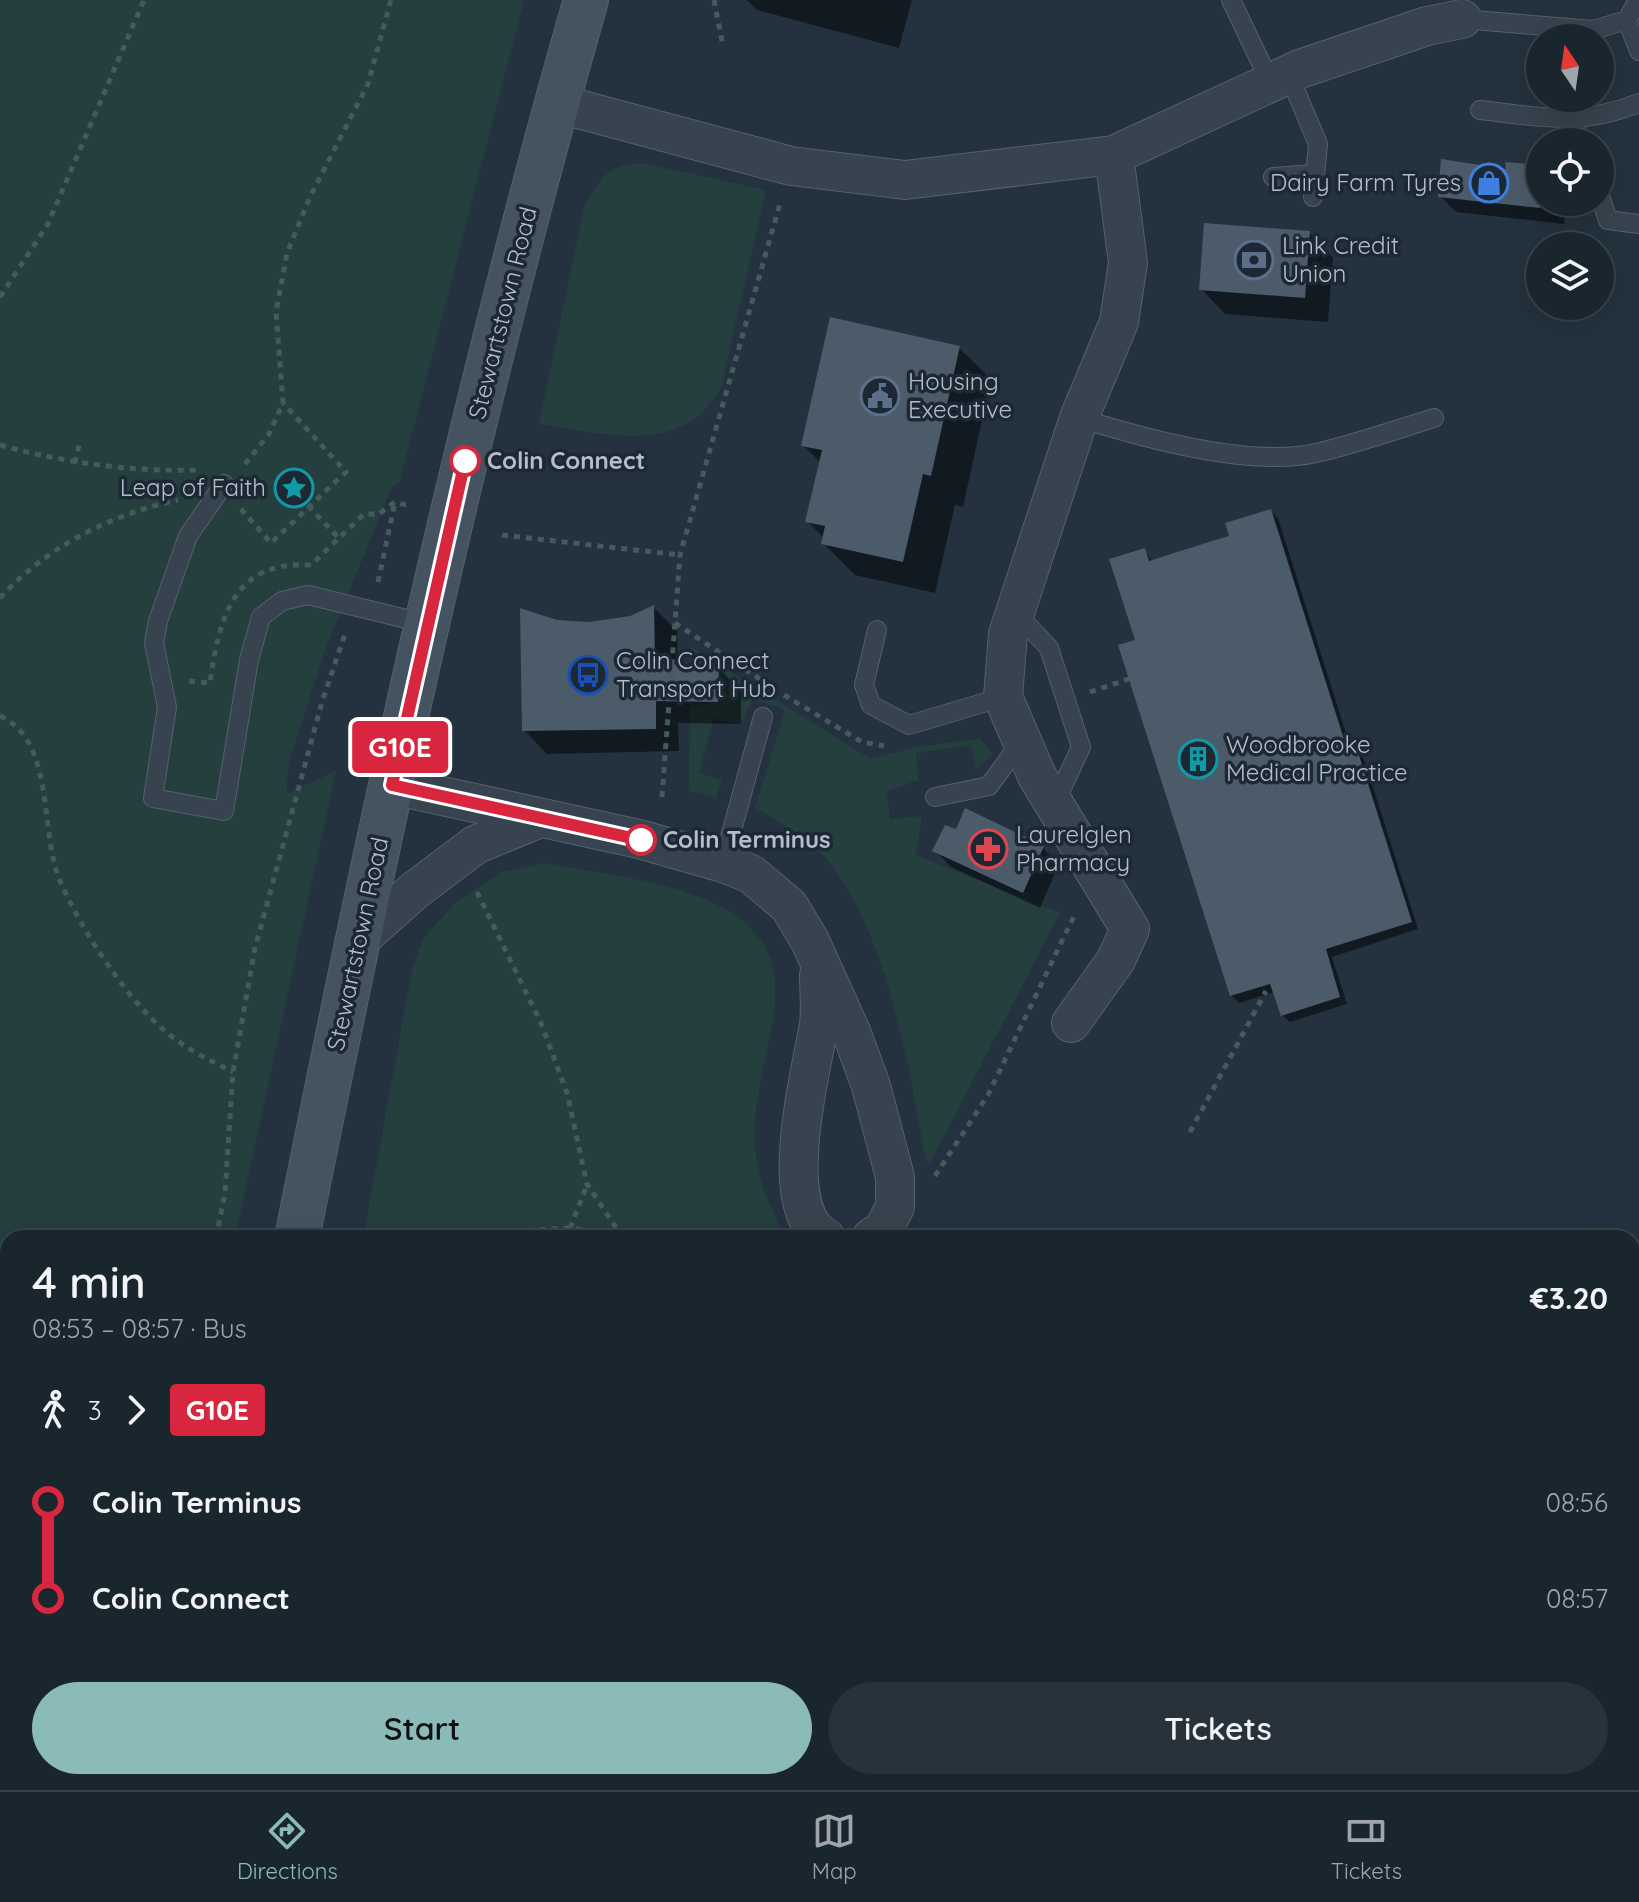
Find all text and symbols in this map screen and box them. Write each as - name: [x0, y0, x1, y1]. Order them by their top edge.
- north arrow: [1526, 24, 1614, 112]
- map controls: [1526, 24, 1614, 320]
- button: locate: [1526, 128, 1614, 216]
- shop icon: Dairy Farm Tyres: [1468, 162, 1510, 204]
- place label: Dairy Farm Tyres: [1270, 167, 1461, 197]
- street label: Stewartstown Road: [461, 204, 543, 422]
- place label: Link Credit Union: [1282, 230, 1399, 288]
- button: layers: [1526, 232, 1614, 320]
- bank icon: Link Credit Union: [1233, 239, 1275, 281]
- place label: Housing Executive: [908, 366, 1012, 424]
- public building icon: Housing Executive: [859, 375, 901, 417]
- place label: Colin Connect: [487, 445, 645, 475]
- marker: Colin Connect: [450, 446, 480, 476]
- place icon: Leap of Faith: [273, 467, 315, 509]
- place label: Leap of Faith: [120, 472, 266, 502]
- place label: Colin Connect Transport Hub: [616, 645, 776, 703]
- bus stop icon: Colin Connect Transport Hub: [567, 654, 609, 696]
- line badge: G10E: [344, 721, 456, 773]
- text: G10E: [368, 729, 432, 764]
- place label: Woodbrooke Medical Practice: [1226, 729, 1408, 787]
- building icon: Woodbrooke Medical Practice: [1177, 738, 1219, 780]
- place label: Laurelglen Pharmacy: [1016, 819, 1132, 877]
- place label: Colin Terminus: [663, 824, 831, 854]
- marker: Colin Terminus: [626, 825, 656, 855]
- pharmacy icon: Laurelglen Pharmacy: [967, 828, 1009, 870]
- street label: Stewartstown Road: [320, 834, 394, 1053]
- text: 4 min: [32, 1254, 146, 1309]
- text: €3.20: [1530, 1279, 1608, 1317]
- text: 08:53 – 08:57 · Bus: [32, 1312, 247, 1345]
- icon: walk: [32, 1388, 76, 1432]
- icon: forward: [114, 1388, 158, 1432]
- text: G10E: [186, 1392, 249, 1427]
- text: 3: [88, 1394, 102, 1427]
- text: Colin Terminus: [92, 1483, 302, 1521]
- text: 08:56: [1545, 1486, 1608, 1519]
- text: Colin Connect: [92, 1579, 290, 1617]
- text: 08:57: [1546, 1582, 1608, 1615]
- button: Start: [32, 1682, 812, 1774]
- button: Tickets: [828, 1682, 1608, 1774]
- tab: Directions: [237, 1809, 338, 1885]
- tab: Map: [812, 1809, 857, 1885]
- tab: Tickets: [1331, 1809, 1402, 1885]

